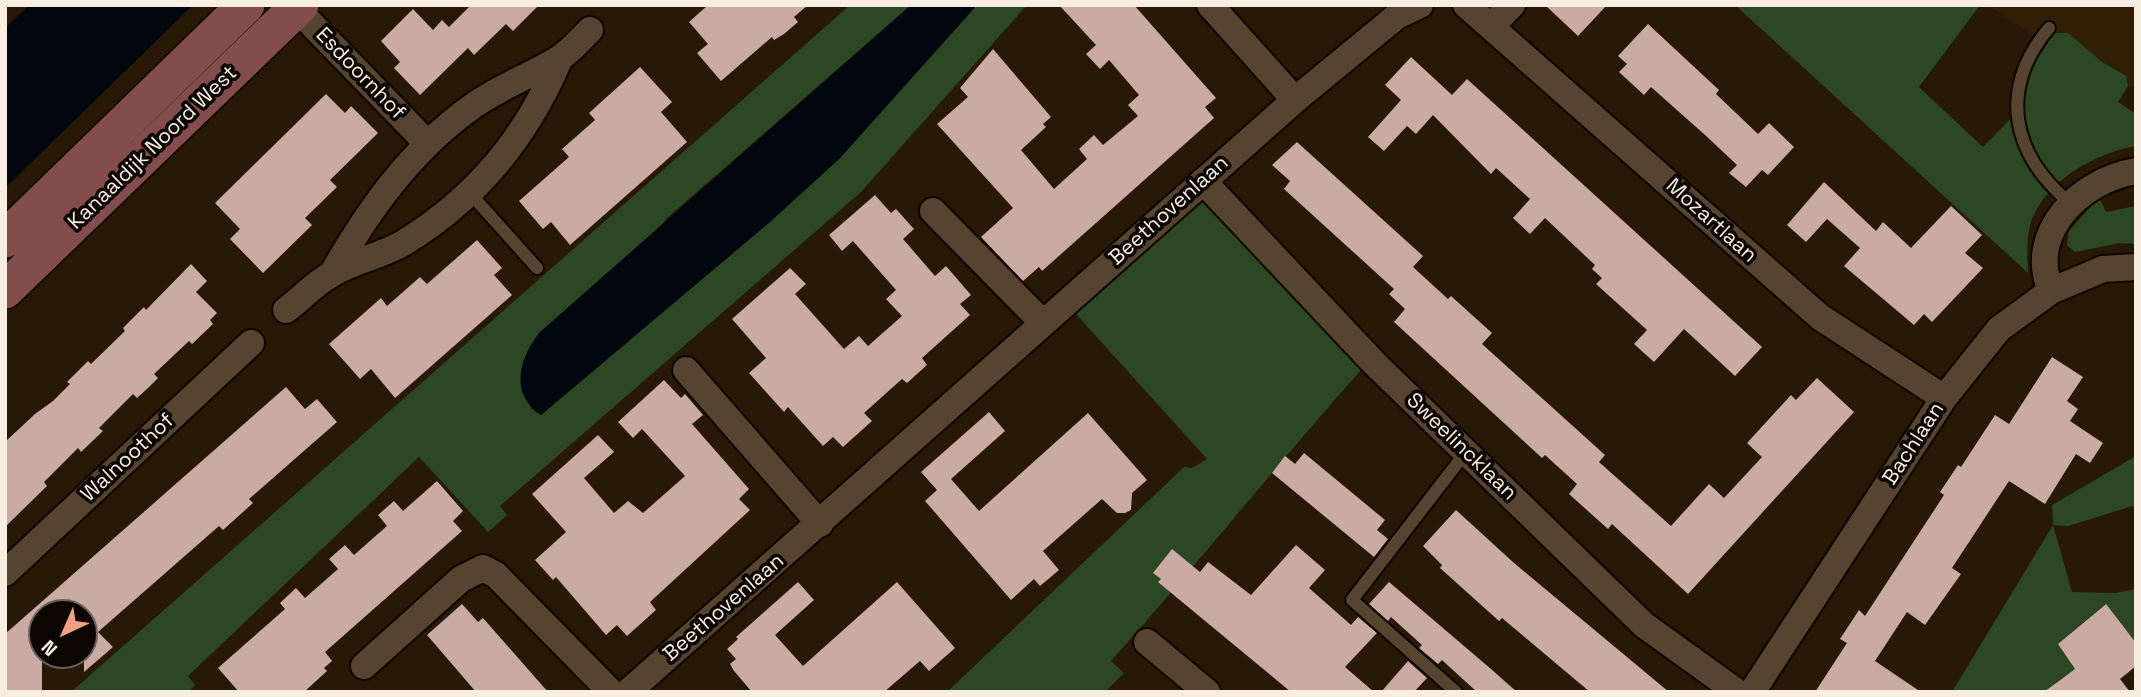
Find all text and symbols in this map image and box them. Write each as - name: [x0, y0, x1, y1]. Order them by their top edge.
- street label: Esdoornhof: [310, 23, 410, 125]
- street label: Kanaaldijk Noord West: [63, 61, 243, 235]
- street label: Beethovenlaan: [1104, 151, 1234, 271]
- street label: Mozartlaan: [1660, 174, 1762, 268]
- street label: Sweelincklaan: [1401, 388, 1521, 506]
- street label: Bachlaan: [1878, 398, 1950, 490]
- street label: Walnoothof: [76, 408, 180, 508]
- street label: Beethovenlaan: [658, 549, 790, 667]
- north arrow: [28, 599, 98, 669]
- text: N: [36, 635, 63, 661]

